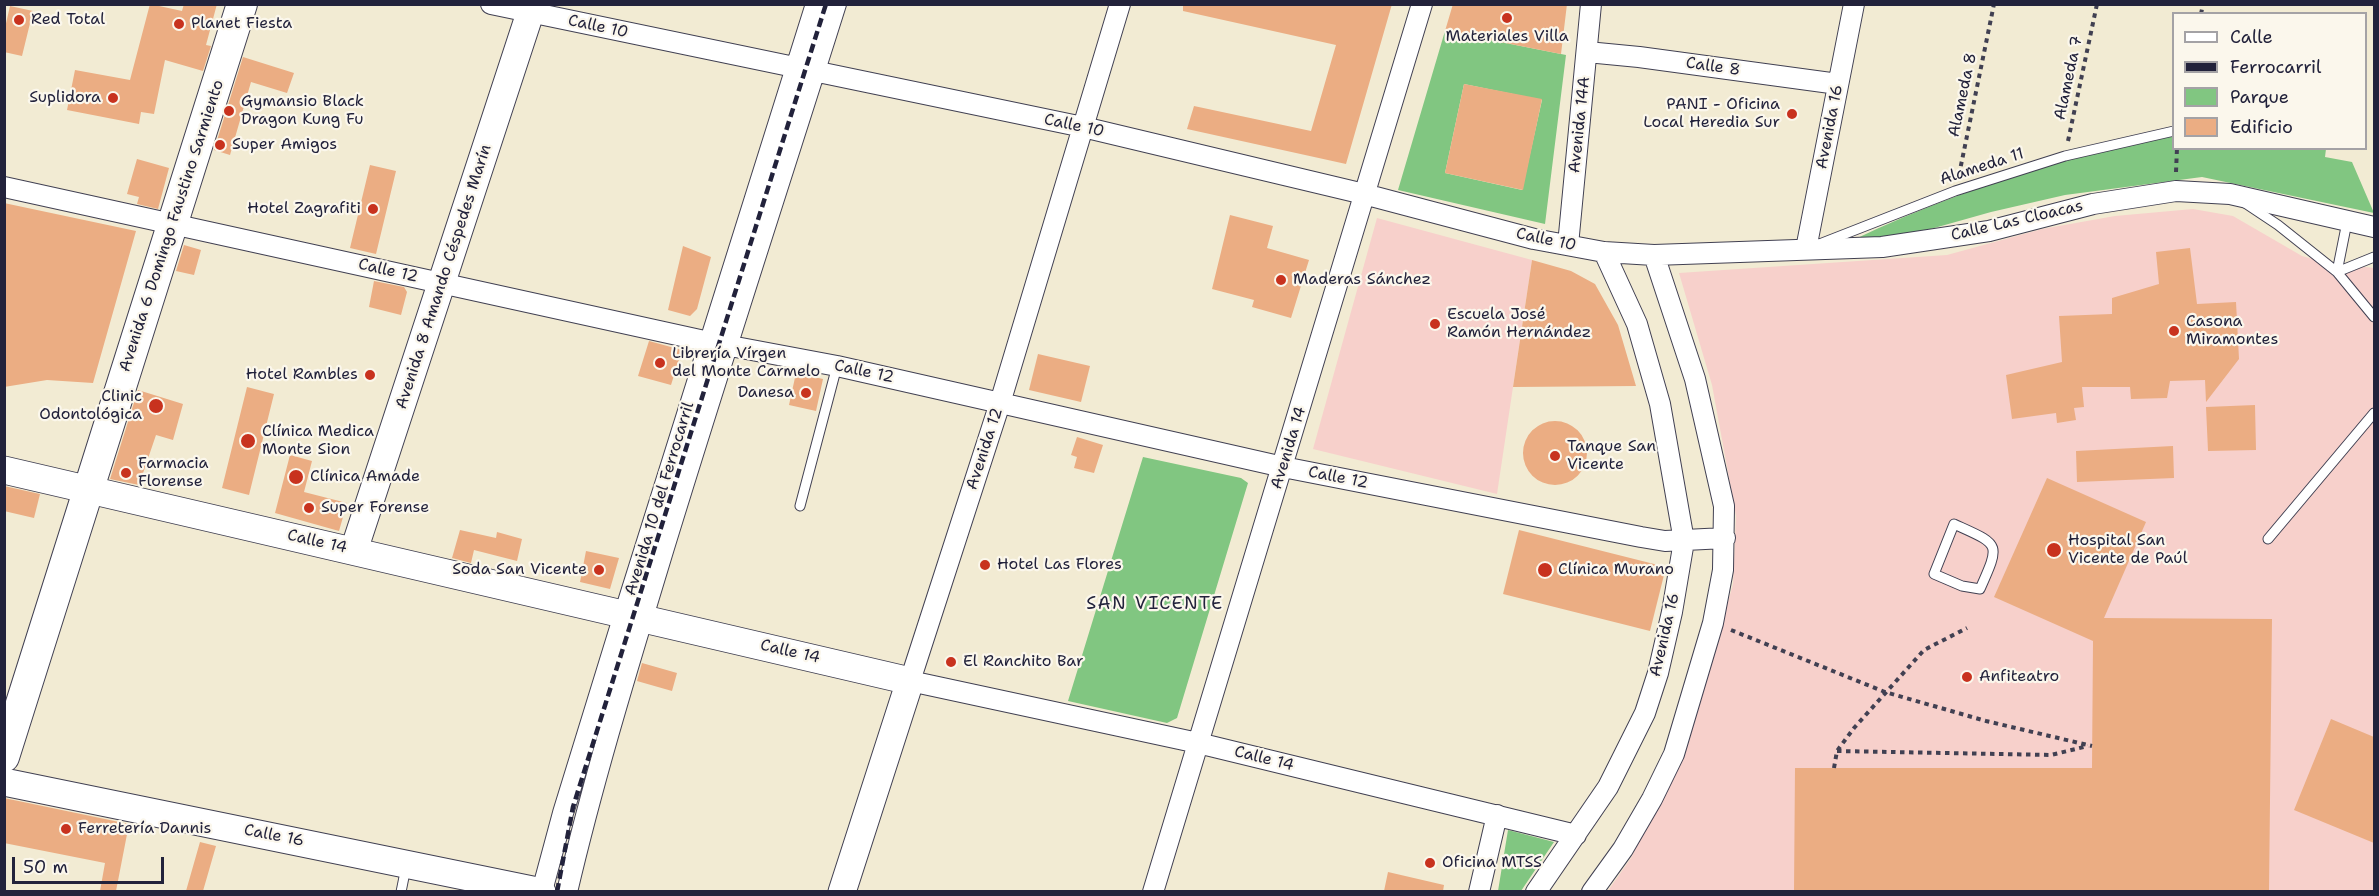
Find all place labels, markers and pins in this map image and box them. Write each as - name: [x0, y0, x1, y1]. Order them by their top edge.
- place label: Red Total: [31, 10, 105, 30]
- marker: Materiales Villa: [1500, 11, 1514, 25]
- marker: Red Total: [12, 13, 26, 27]
- place label: Planet Fiesta: [191, 14, 292, 34]
- marker: Planet Fiesta: [172, 17, 186, 31]
- place label: Materiales Villa: [1445, 27, 1569, 47]
- place label: Suplidora: [29, 88, 101, 108]
- marker: Suplidora: [106, 91, 120, 105]
- place label: Gymansio Black Dragon Kung Fu: [241, 92, 364, 130]
- place label: PANI - Oficina Local Heredia Sur: [1643, 95, 1780, 133]
- marker: Gymansio Black Dragon Kung Fu: [222, 104, 236, 118]
- marker: PANI - Oficina Local Heredia Sur: [1785, 107, 1799, 121]
- place label: Super Amigos: [232, 135, 337, 155]
- marker: Super Amigos: [213, 138, 227, 152]
- place label: Hotel Zagrafiti: [247, 199, 361, 219]
- marker: Hotel Zagrafiti: [366, 202, 380, 216]
- place label: Maderas Sánchez: [1293, 270, 1431, 290]
- marker: Maderas Sánchez: [1274, 273, 1288, 287]
- place label: Escuela José Ramón Hernández: [1447, 305, 1591, 343]
- place label: Casona Miramontes: [2186, 312, 2278, 350]
- marker: Escuela José Ramón Hernández: [1428, 317, 1442, 331]
- marker: Casona Miramontes: [2167, 324, 2181, 338]
- place label: Librería Vírgen del Monte Carmelo: [672, 344, 820, 382]
- marker: Librería Vírgen del Monte Carmelo: [653, 356, 667, 370]
- place label: Hotel Rambles: [246, 365, 358, 385]
- marker: Hotel Rambles: [363, 368, 377, 382]
- place label: Danesa: [738, 383, 794, 403]
- marker: Danesa: [799, 386, 813, 400]
- place label: Clinic Odontológica: [39, 387, 142, 425]
- marker: Clinic Odontológica: [147, 397, 165, 415]
- place label: Clínica Medica Monte Sion: [262, 422, 374, 460]
- marker: Clínica Medica Monte Sion: [239, 432, 257, 450]
- place label: Tanque San Vicente: [1567, 437, 1656, 475]
- marker: Tanque San Vicente: [1548, 449, 1562, 463]
- place label: Farmacia Florense: [138, 454, 208, 492]
- marker: Farmacia Florense: [119, 466, 133, 480]
- place label: Clínica Amade: [310, 467, 420, 487]
- marker: Clínica Amade: [287, 468, 305, 486]
- place label: Super Forense: [321, 498, 429, 518]
- marker: Super Forense: [302, 501, 316, 515]
- place label: Hospital San Vicente de Paúl: [2068, 531, 2187, 569]
- marker: Hospital San Vicente de Paúl: [2045, 541, 2063, 559]
- place label: Hotel Las Flores: [997, 555, 1122, 575]
- marker: Hotel Las Flores: [978, 558, 992, 572]
- place label: Soda San Vicente: [452, 560, 587, 580]
- place label: Clínica Murano: [1558, 560, 1674, 580]
- marker: Clínica Murano: [1536, 561, 1554, 579]
- marker: Soda San Vicente: [592, 563, 606, 577]
- place label: El Ranchito Bar: [963, 652, 1083, 672]
- marker: El Ranchito Bar: [944, 655, 958, 669]
- place label: Anfiteatro: [1979, 667, 2059, 687]
- marker: Anfiteatro: [1960, 670, 1974, 684]
- place label: Ferretería Dannis: [78, 819, 211, 839]
- marker: Ferretería Dannis: [59, 822, 73, 836]
- place label: Oficina MTSS: [1442, 853, 1542, 873]
- marker: Oficina MTSS: [1423, 856, 1437, 870]

